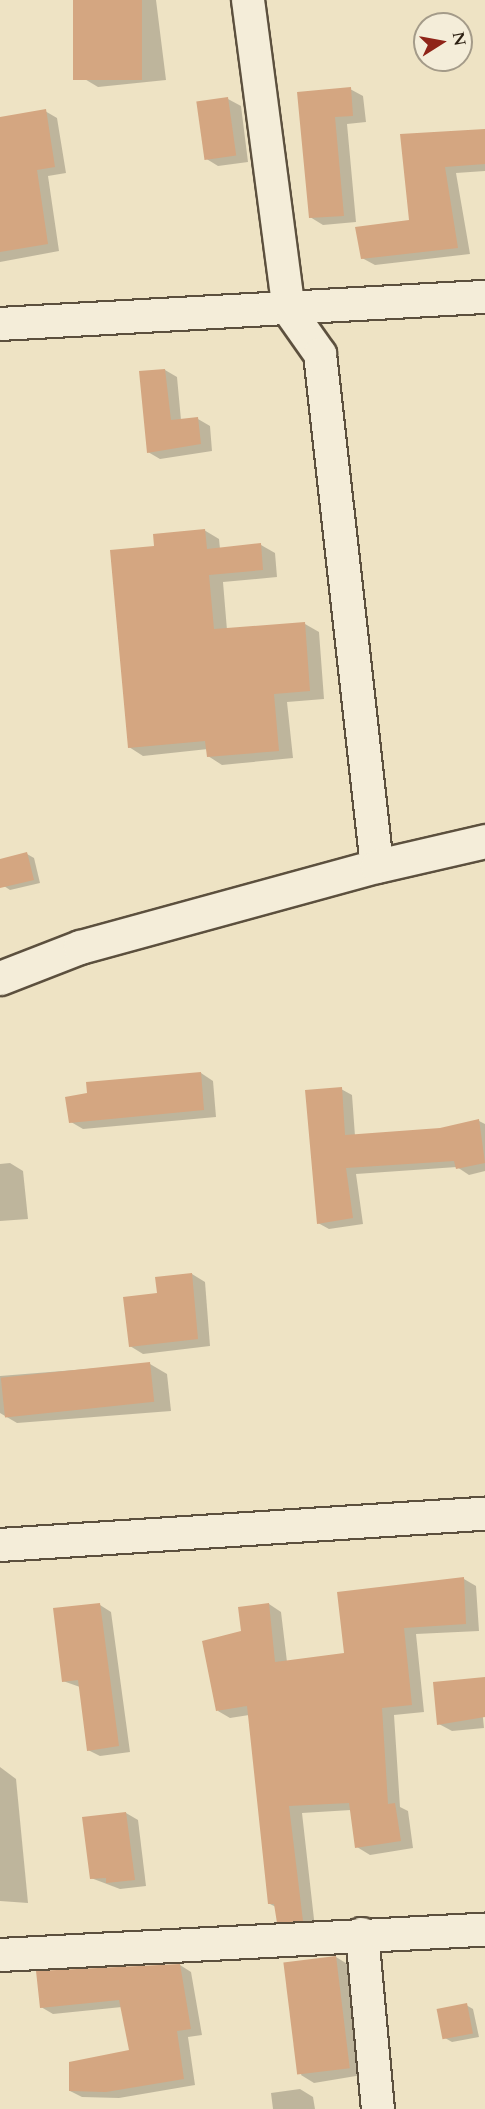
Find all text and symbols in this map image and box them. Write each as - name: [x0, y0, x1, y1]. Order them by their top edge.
- north arrow: [413, 12, 473, 72]
- text: N: [447, 30, 471, 48]

